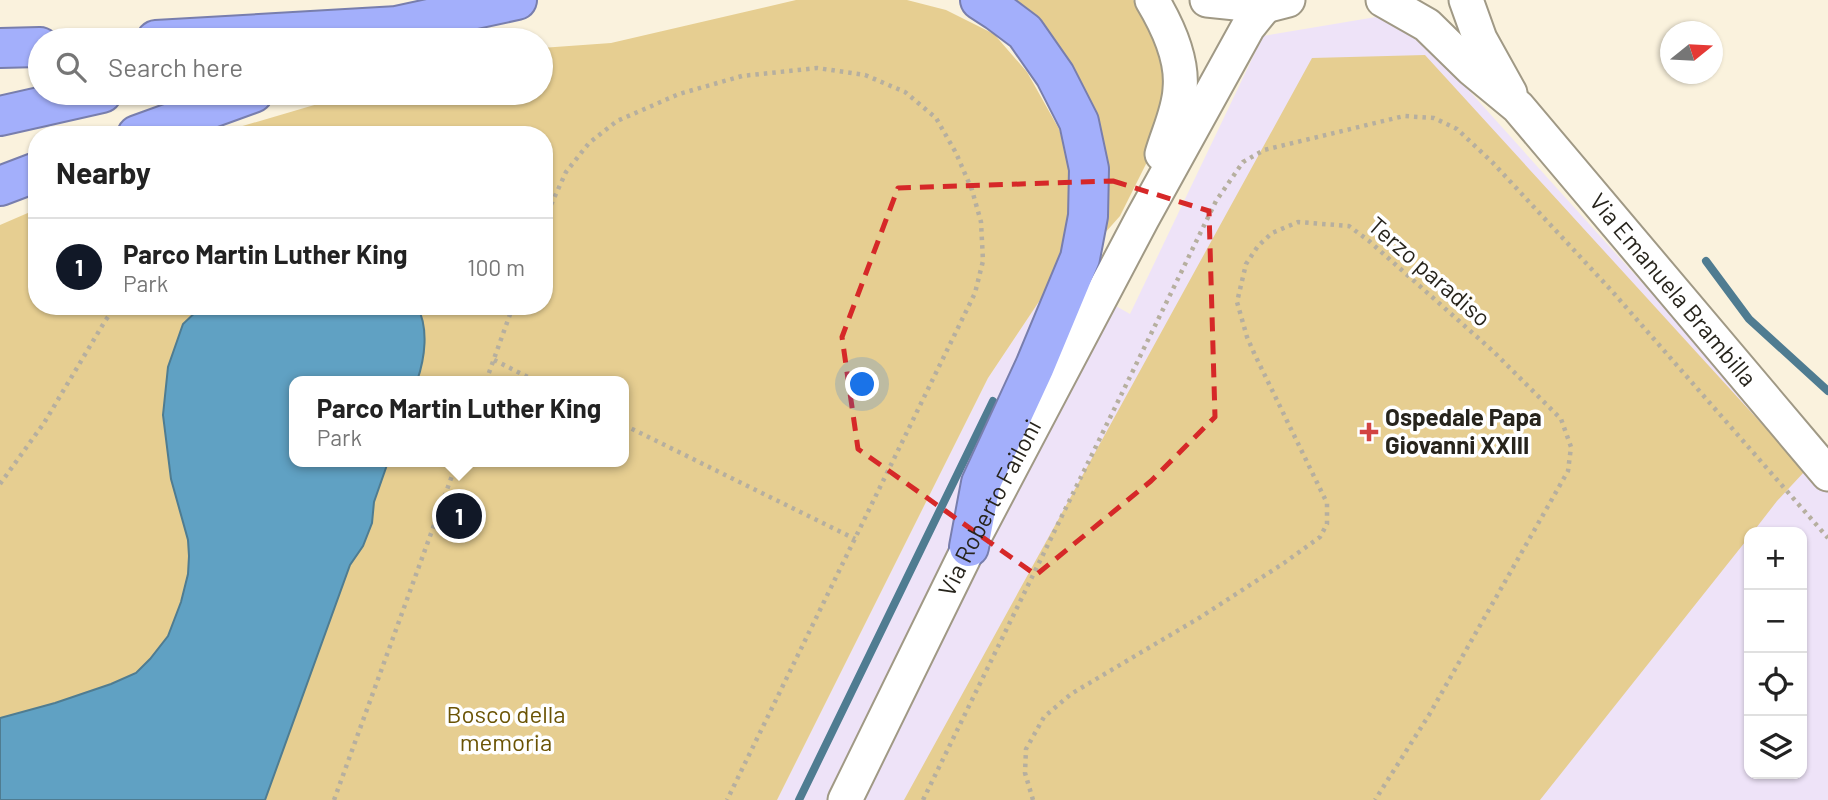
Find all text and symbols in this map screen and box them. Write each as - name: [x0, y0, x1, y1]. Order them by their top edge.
- north arrow: [1660, 21, 1723, 84]
- search box: [28, 28, 553, 105]
- icon: search: [52, 48, 90, 86]
- text: Search here: [108, 51, 243, 82]
- text: Nearby: [56, 154, 151, 190]
- street label: Via Emanuela Brambilla: [1584, 187, 1764, 392]
- street label: Terzo paradiso: [1363, 210, 1497, 332]
- text: Parco Martin Luther King: [123, 238, 408, 269]
- text: 1: [75, 253, 83, 281]
- text: 100 m: [467, 253, 525, 281]
- text: Park: [123, 269, 168, 297]
- your location: [845, 367, 879, 401]
- popup: [289, 376, 629, 467]
- text: Parco Martin Luther King: [317, 392, 601, 423]
- place label: Ospedale Papa Giovanni XXIII: [1385, 402, 1542, 459]
- street label: Via Roberto Failoni: [931, 414, 1047, 601]
- marker: Ospedale Papa Giovanni XXIII: [1359, 422, 1379, 442]
- text: Park: [317, 423, 362, 451]
- pin: 1: [436, 490, 482, 542]
- map controls: [1744, 527, 1807, 779]
- button: +: [1744, 527, 1807, 590]
- button: −: [1744, 590, 1807, 653]
- button: locate: [1744, 653, 1807, 716]
- park label: Bosco della memoria: [446, 699, 566, 756]
- button: layers: [1744, 716, 1807, 779]

